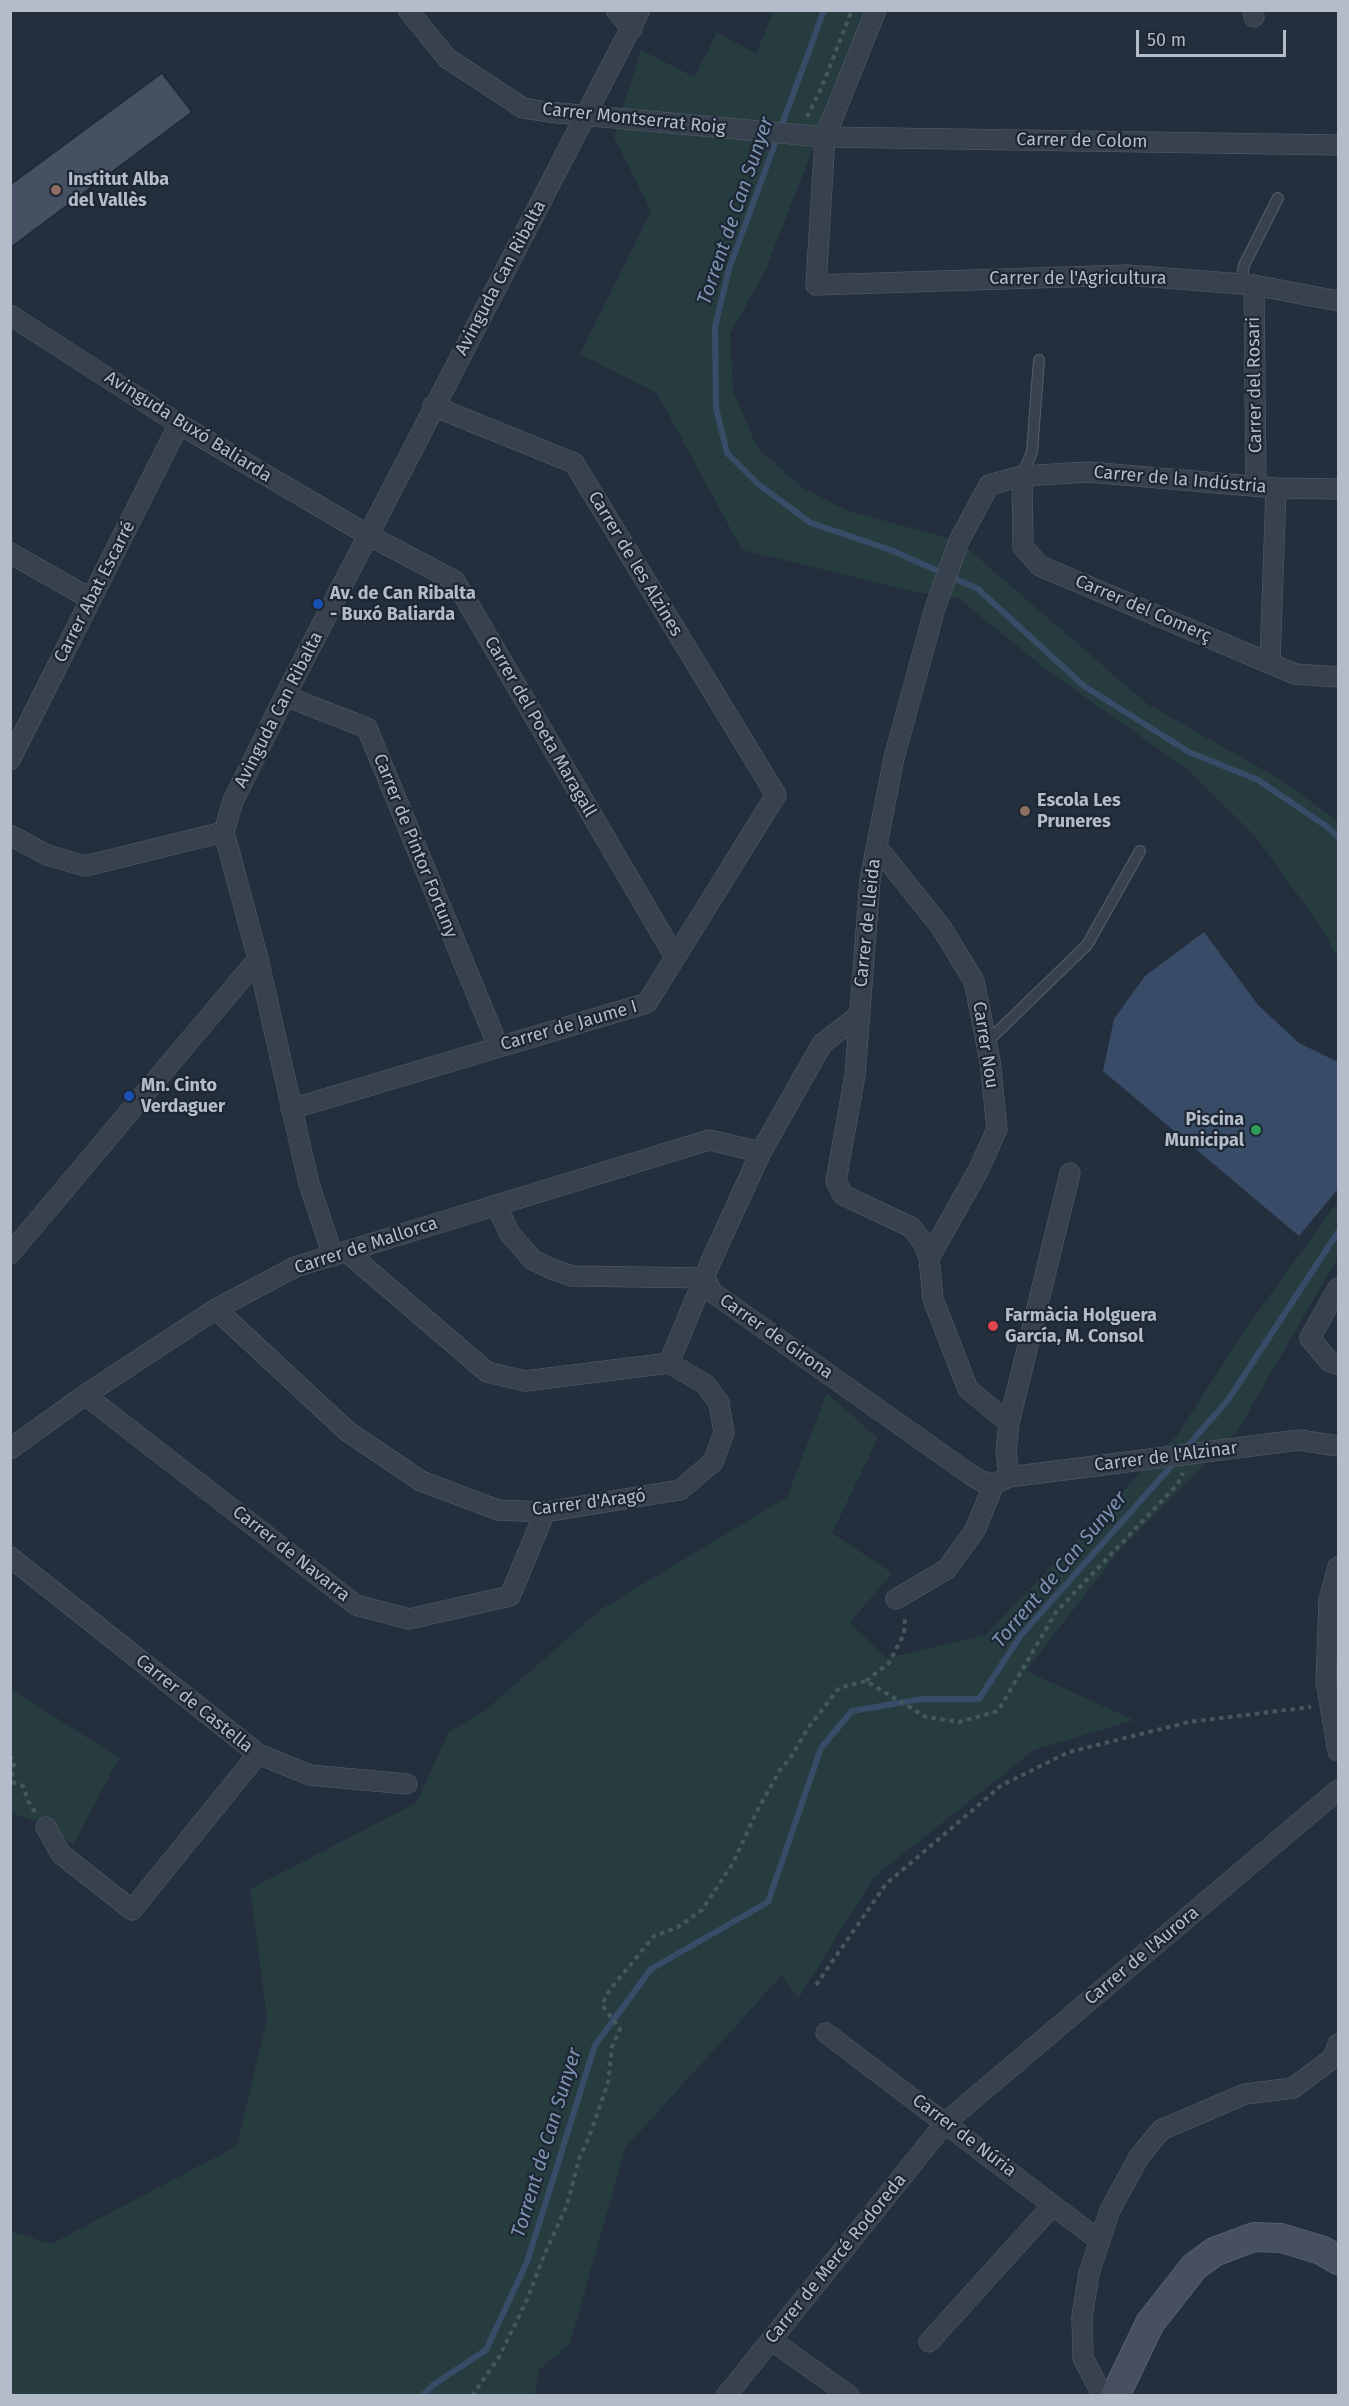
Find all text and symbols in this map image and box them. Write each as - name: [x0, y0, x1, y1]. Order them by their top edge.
- scale bar: [1139, 18, 1289, 56]
- text: 50 m: [1147, 29, 1186, 51]
- street label: Carrer Montserrat Roig: [541, 99, 727, 139]
- water label: Torrent de Can Sunyer: [693, 114, 779, 308]
- street label: Carrer de Colom: [1016, 129, 1148, 153]
- place label: Institut Alba del Vallès: [68, 169, 169, 212]
- marker: Institut Alba del Vallès: [49, 183, 63, 197]
- street label: Avinguda Can Ribalta: [451, 197, 551, 359]
- street label: Carrer de l'Agricultura: [989, 268, 1167, 290]
- street label: Carrer del Rosari: [1243, 317, 1267, 453]
- street label: Avinguda Buxó Baliarda: [101, 367, 275, 487]
- street label: Carrer de la Indústria: [1093, 462, 1267, 498]
- street label: Carrer de les Alzines: [583, 487, 687, 641]
- street label: Carrer Abat Escarré: [50, 518, 140, 666]
- street label: Carrer del Comerç: [1072, 571, 1214, 647]
- place label: Av. de Can Ribalta - Buxó Baliarda: [330, 583, 476, 626]
- marker: Av. de Can Ribalta - Buxó Baliarda: [311, 597, 325, 611]
- street label: Avinguda Can Ribalta: [230, 628, 328, 792]
- street label: Carrer del Poeta Maragall: [479, 633, 601, 821]
- street label: Carrer de Pintor Fortuny: [368, 751, 462, 941]
- place label: Escola Les Pruneres: [1037, 790, 1121, 832]
- marker: Escola Les Pruneres: [1018, 804, 1032, 818]
- street label: Carrer de Lleida: [851, 858, 885, 988]
- street label: Carrer de Jaume I: [498, 996, 640, 1056]
- street label: Carrer Nou: [967, 1000, 1003, 1090]
- place label: Mn. Cinto Verdaguer: [141, 1075, 225, 1118]
- marker: Mn. Cinto Verdaguer: [122, 1089, 136, 1103]
- place label: Piscina Municipal: [1165, 1109, 1244, 1152]
- marker: Piscina Municipal: [1249, 1123, 1263, 1137]
- street label: Carrer de Mallorca: [292, 1213, 440, 1279]
- street label: Carrer de Girona: [715, 1290, 837, 1384]
- place label: Farmàcia Holguera García, M. Consol: [1005, 1305, 1157, 1348]
- marker: Farmàcia Holguera García, M. Consol: [986, 1319, 1000, 1333]
- street label: Carrer de l'Alzinar: [1093, 1437, 1239, 1477]
- street label: Carrer d'Aragó: [531, 1485, 647, 1521]
- water label: Torrent de Can Sunyer: [987, 1487, 1133, 1653]
- street label: Carrer de Navarra: [228, 1501, 354, 1607]
- street label: Carrer de Castella: [131, 1650, 257, 1758]
- street label: Carrer de l'Aurora: [1081, 1902, 1203, 2010]
- water label: Torrent de Can Sunyer: [507, 2045, 587, 2241]
- street label: Carrer de Núria: [908, 2090, 1020, 2182]
- street label: Carrer de Mercé Rodoreda: [761, 2170, 911, 2348]

